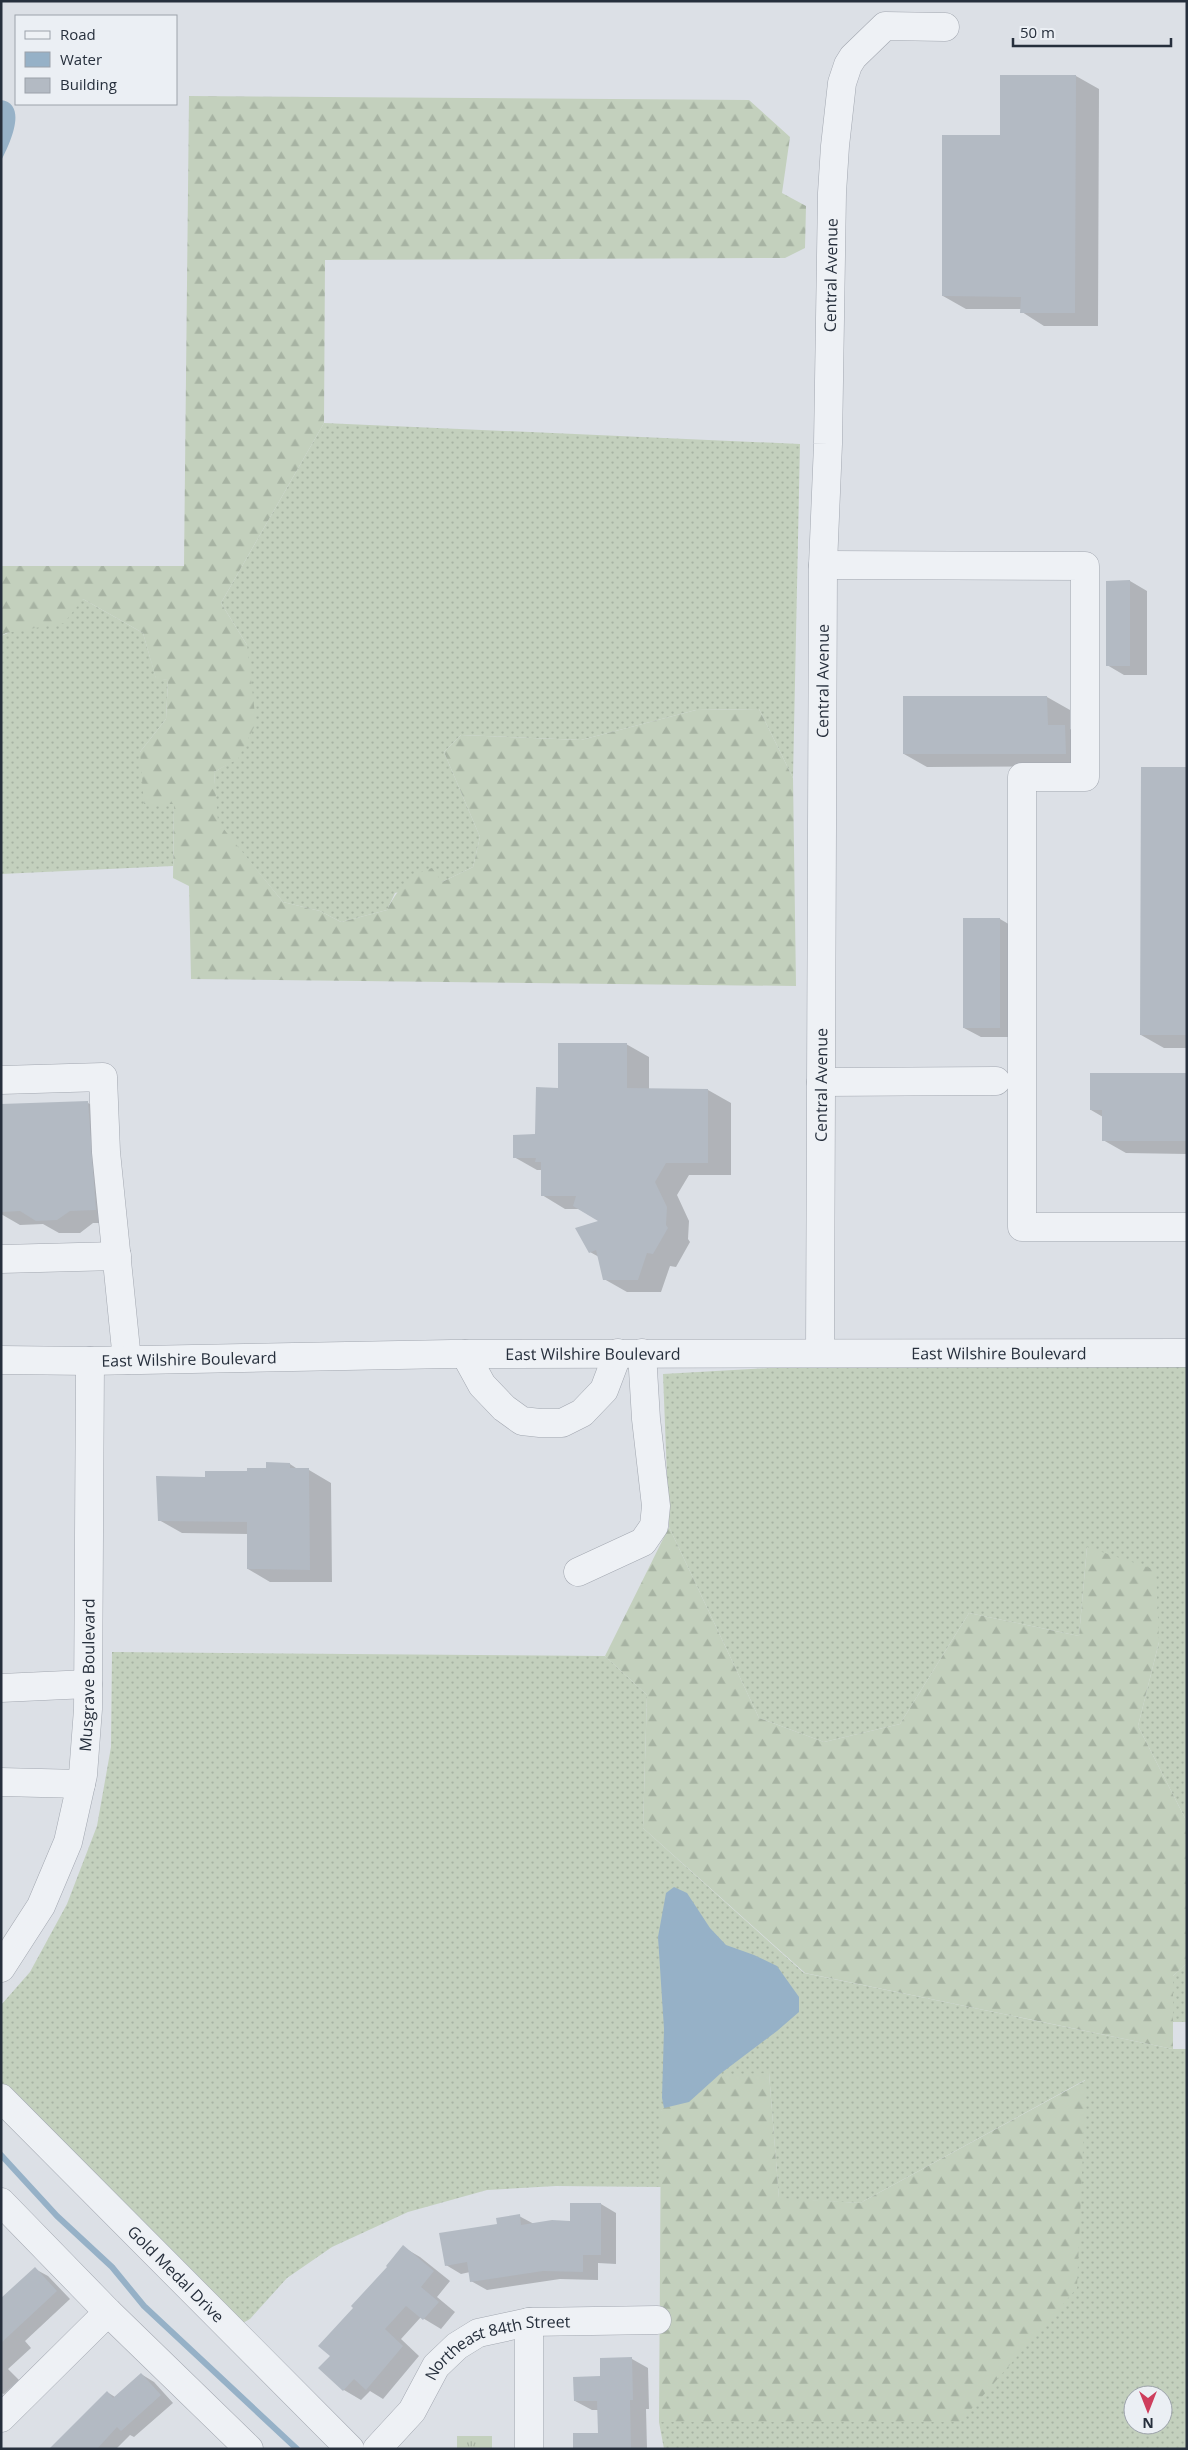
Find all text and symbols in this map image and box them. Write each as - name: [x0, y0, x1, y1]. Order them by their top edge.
- legend: [15, 15, 178, 105]
- scale bar: [1013, 15, 1170, 47]
- text: 50 m: [1020, 22, 1055, 42]
- text: Road: [60, 24, 96, 44]
- text: Water: [60, 49, 102, 69]
- text: Building: [60, 74, 117, 94]
- street label: Central Avenue: [819, 218, 843, 332]
- street label: Central Avenue: [811, 624, 834, 738]
- street label: Central Avenue: [810, 1028, 832, 1142]
- street label: East Wilshire Boulevard: [911, 1342, 1087, 1364]
- street label: East Wilshire Boulevard: [505, 1343, 681, 1365]
- street label: East Wilshire Boulevard: [101, 1346, 277, 1372]
- street label: Musgrave Boulevard: [74, 1598, 100, 1752]
- street label: Gold Medal Drive: [123, 2220, 229, 2327]
- street label: Northeast 84th Street: [419, 2310, 571, 2384]
- north arrow: [1123, 2385, 1173, 2435]
- text: N: [1142, 2414, 1154, 2433]

